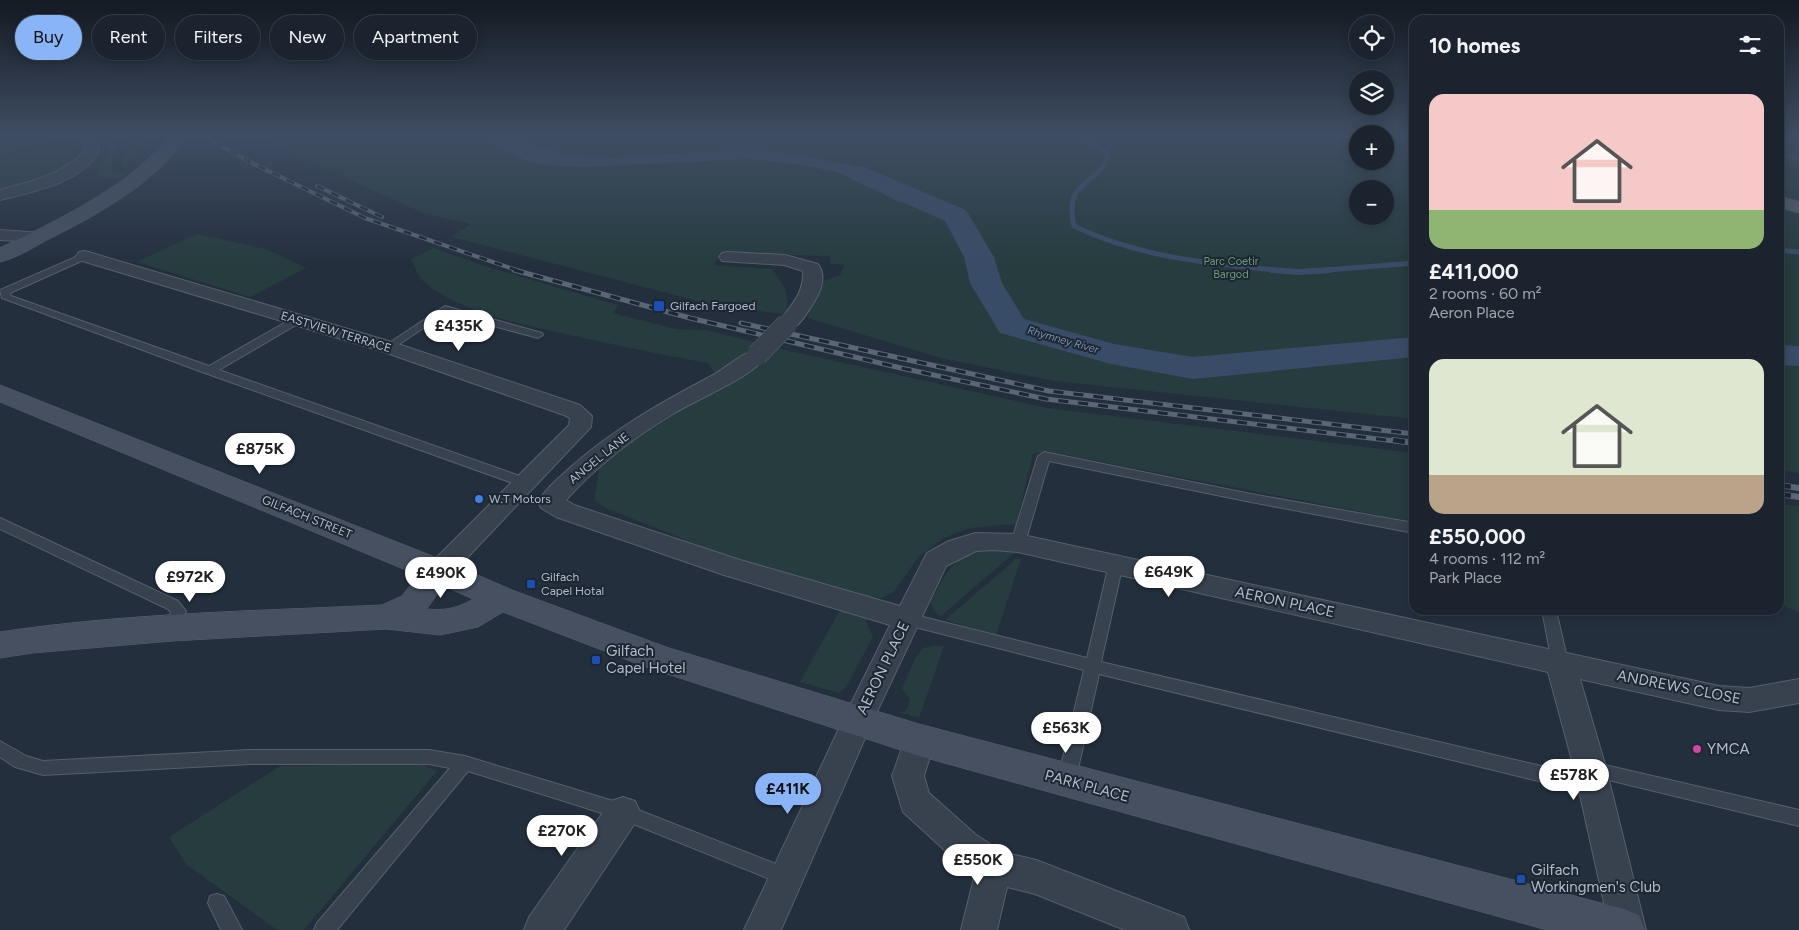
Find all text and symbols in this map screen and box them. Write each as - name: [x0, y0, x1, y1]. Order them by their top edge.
- chip: Buy: [15, 15, 82, 60]
- chip: Rent: [92, 15, 165, 60]
- chip: Filters: [175, 15, 260, 60]
- chip: New: [270, 15, 344, 60]
- chip: Apartment: [354, 15, 477, 60]
- map controls: [1349, 15, 1394, 225]
- button: locate: [1349, 15, 1394, 60]
- icon: filters: [1736, 31, 1764, 59]
- text: 10 homes: [1429, 33, 1520, 58]
- button: layers: [1349, 70, 1394, 115]
- button: +: [1349, 125, 1394, 170]
- icon: home: [1552, 126, 1642, 216]
- button: −: [1349, 180, 1394, 225]
- park label: Parc Coetir Bargod: [1204, 255, 1259, 281]
- text: £411,000: [1429, 259, 1519, 284]
- text: 2 rooms · 60 m²: [1429, 284, 1542, 303]
- marker: Gilfach Fargoed: [652, 299, 666, 313]
- place label: Gilfach Fargoed: [670, 299, 755, 313]
- text: Aeron Place: [1429, 303, 1514, 322]
- street label: EASTVIEW TERRACE: [279, 309, 393, 355]
- pin: £435K: [424, 310, 494, 352]
- text: £435K: [435, 316, 483, 335]
- water label: Rhymney River: [1026, 324, 1101, 357]
- icon: home: [1552, 391, 1642, 481]
- street label: ANGEL LANE: [566, 429, 632, 487]
- pin: £875K: [225, 432, 295, 475]
- text: £875K: [236, 439, 284, 458]
- place label: W.T Motors: [489, 492, 551, 506]
- street label: GILFACH STREET: [260, 493, 354, 542]
- marker: W.T Motors: [473, 493, 485, 505]
- text: £550,000: [1429, 524, 1526, 549]
- text: 4 rooms · 112 m²: [1429, 549, 1545, 568]
- pin: £490K: [406, 556, 476, 599]
- pin: £649K: [1134, 556, 1204, 598]
- pin: £972K: [155, 560, 225, 603]
- text: £649K: [1145, 562, 1193, 581]
- text: £490K: [416, 563, 466, 582]
- text: £972K: [166, 567, 214, 586]
- text: Park Place: [1429, 568, 1502, 587]
- place label: Gilfach Capel Hotal: [541, 570, 604, 598]
- marker: Gilfach Capel Hotal: [525, 578, 537, 590]
- street label: AERON PLACE: [1234, 583, 1336, 621]
- street label: AERON PLACE: [853, 618, 913, 718]
- place label: Gilfach Capel Hotel: [606, 642, 686, 677]
- marker: Gilfach Capel Hotel: [590, 654, 602, 666]
- street label: ANDREWS CLOSE: [1616, 666, 1742, 708]
- pin: £563K: [1031, 712, 1101, 754]
- text: £563K: [1042, 718, 1090, 737]
- place label: YMCA: [1707, 740, 1750, 758]
- marker: YMCA: [1691, 743, 1703, 755]
- pin: £578K: [1539, 758, 1609, 801]
- text: £578K: [1550, 765, 1598, 784]
- street label: PARK PLACE: [1043, 766, 1131, 806]
- pin: £411K: [753, 772, 823, 815]
- text: £411K: [766, 779, 810, 798]
- pin: £270K: [527, 814, 597, 857]
- text: £270K: [538, 821, 586, 840]
- pin: £550K: [943, 844, 1013, 886]
- text: £550K: [953, 850, 1003, 869]
- place label: Gilfach Workingmen's Club: [1531, 861, 1661, 896]
- marker: Gilfach Workingmen's Club: [1515, 873, 1527, 885]

